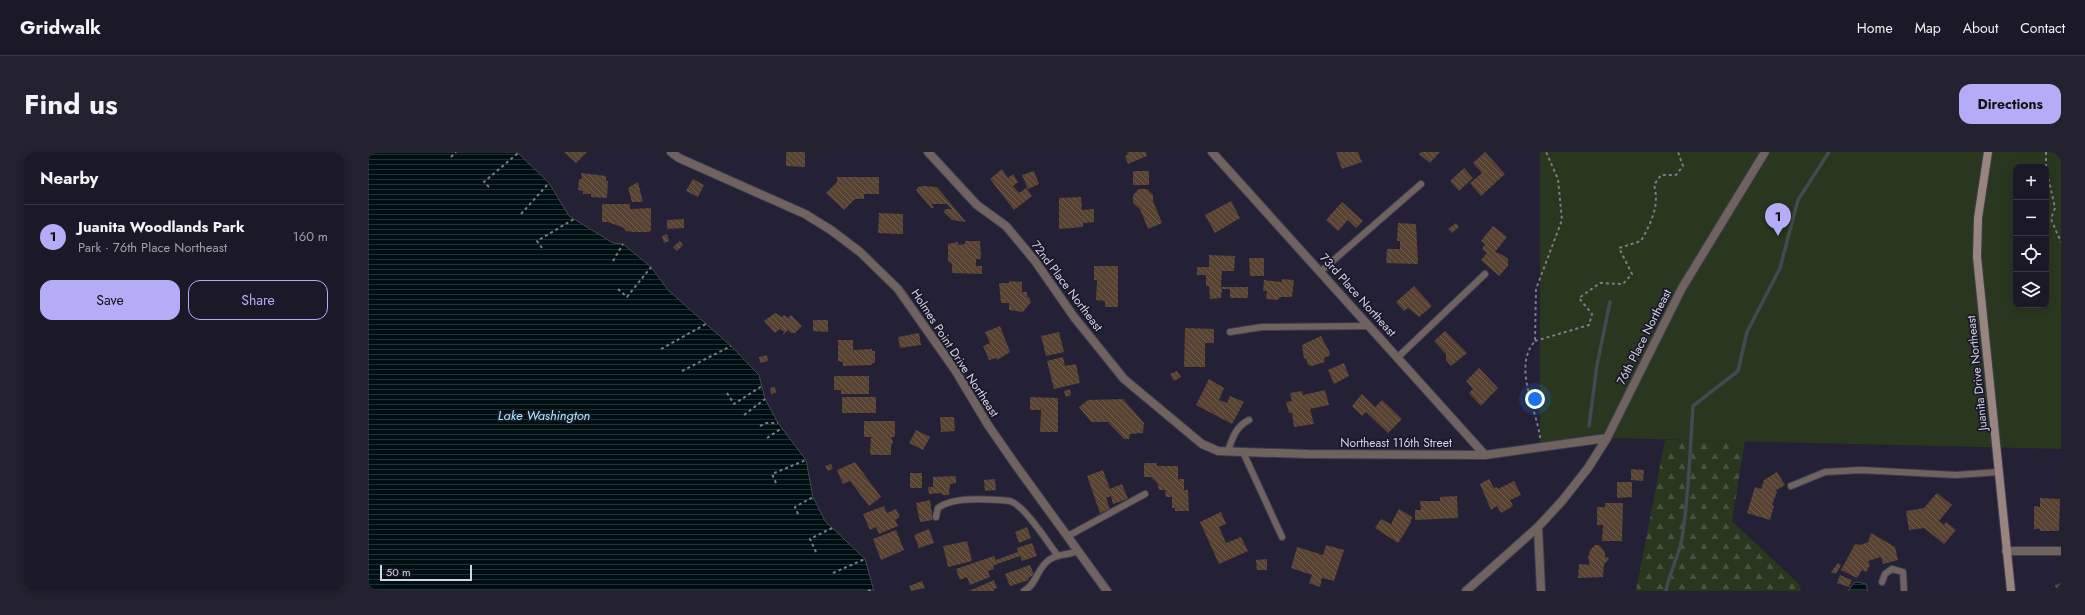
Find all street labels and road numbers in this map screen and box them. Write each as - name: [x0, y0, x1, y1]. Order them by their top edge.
- street label: 72nd Place Northeast: [1027, 237, 1107, 335]
- street label: 73rd Place Northeast: [1316, 249, 1401, 341]
- street label: Holmes Point Drive Northeast: [907, 285, 1003, 421]
- street label: 76th Place Northeast: [1612, 286, 1676, 388]
- street label: Juanita Drive Northeast: [1962, 314, 1992, 433]
- street label: Northeast 116th Street: [1340, 434, 1452, 452]

